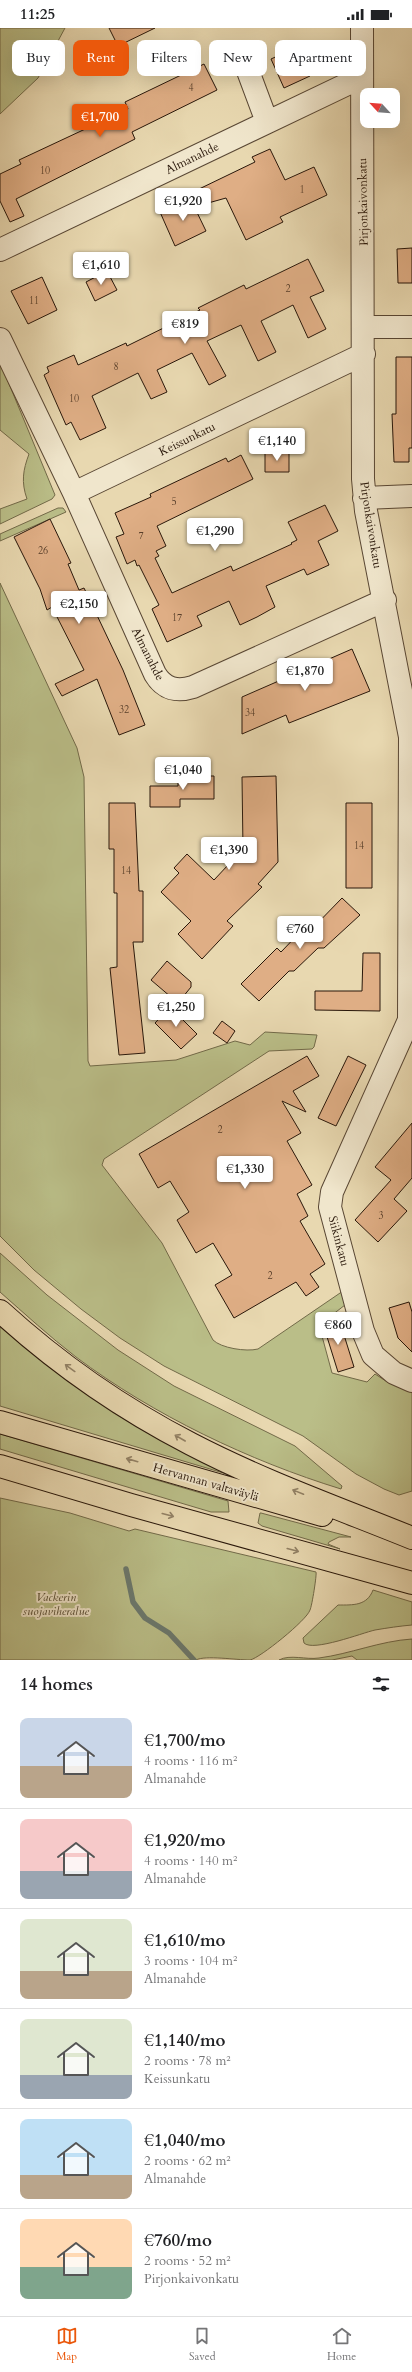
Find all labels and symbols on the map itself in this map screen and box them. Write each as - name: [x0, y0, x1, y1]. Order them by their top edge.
- house number: 4: [188, 81, 194, 95]
- north arrow: [360, 88, 400, 128]
- pin: €1,700: [67, 104, 133, 138]
- street label: Almanahde: [163, 138, 221, 178]
- street label: Pirjonkaivonkatu: [354, 158, 372, 246]
- house number: 10: [40, 164, 50, 178]
- house number: 1: [299, 183, 305, 197]
- pin: €1,920: [150, 188, 216, 222]
- pin: €1,610: [68, 252, 134, 286]
- house number: 2: [285, 282, 291, 296]
- house number: 11: [29, 294, 39, 308]
- pin: €819: [161, 311, 209, 345]
- house number: 8: [113, 360, 119, 374]
- house number: 10: [69, 392, 79, 406]
- street label: Keissunkatu: [156, 418, 218, 460]
- pin: €1,140: [244, 428, 310, 462]
- street label: Pirjonkaivonkatu: [356, 480, 386, 570]
- house number: 5: [171, 495, 177, 509]
- pin: €1,290: [182, 518, 248, 552]
- house number: 7: [138, 529, 144, 543]
- house number: 26: [38, 544, 48, 558]
- pin: €2,150: [46, 591, 112, 625]
- house number: 17: [172, 611, 182, 625]
- street label: Almanahde: [128, 625, 168, 683]
- pin: €1,870: [272, 658, 338, 692]
- house number: 32: [119, 703, 129, 717]
- house number: 34: [245, 706, 255, 720]
- pin: €1,040: [150, 757, 216, 791]
- pin: €1,390: [196, 837, 262, 871]
- house number: 14: [354, 839, 364, 853]
- house number: 14: [121, 864, 131, 878]
- pin: €760: [276, 916, 324, 950]
- pin: €1,250: [143, 994, 209, 1028]
- house number: 2: [217, 1123, 223, 1137]
- pin: €1,330: [212, 1156, 278, 1190]
- house number: 3: [378, 1209, 384, 1223]
- street label: Siikinkatu: [325, 1214, 353, 1268]
- house number: 2: [267, 1269, 273, 1283]
- pin: €860: [314, 1312, 362, 1346]
- one-way arrow: [65, 1364, 76, 1372]
- one-way arrow: [174, 1433, 186, 1441]
- one-way arrow: [126, 1456, 139, 1463]
- street label: Hervannan valtaväylä: [151, 1459, 261, 1505]
- one-way arrow: [292, 1487, 304, 1495]
- one-way arrow: [161, 1512, 174, 1520]
- one-way arrow: [287, 1547, 300, 1554]
- park label: Vackerin suojaviheralue: [23, 1589, 90, 1619]

